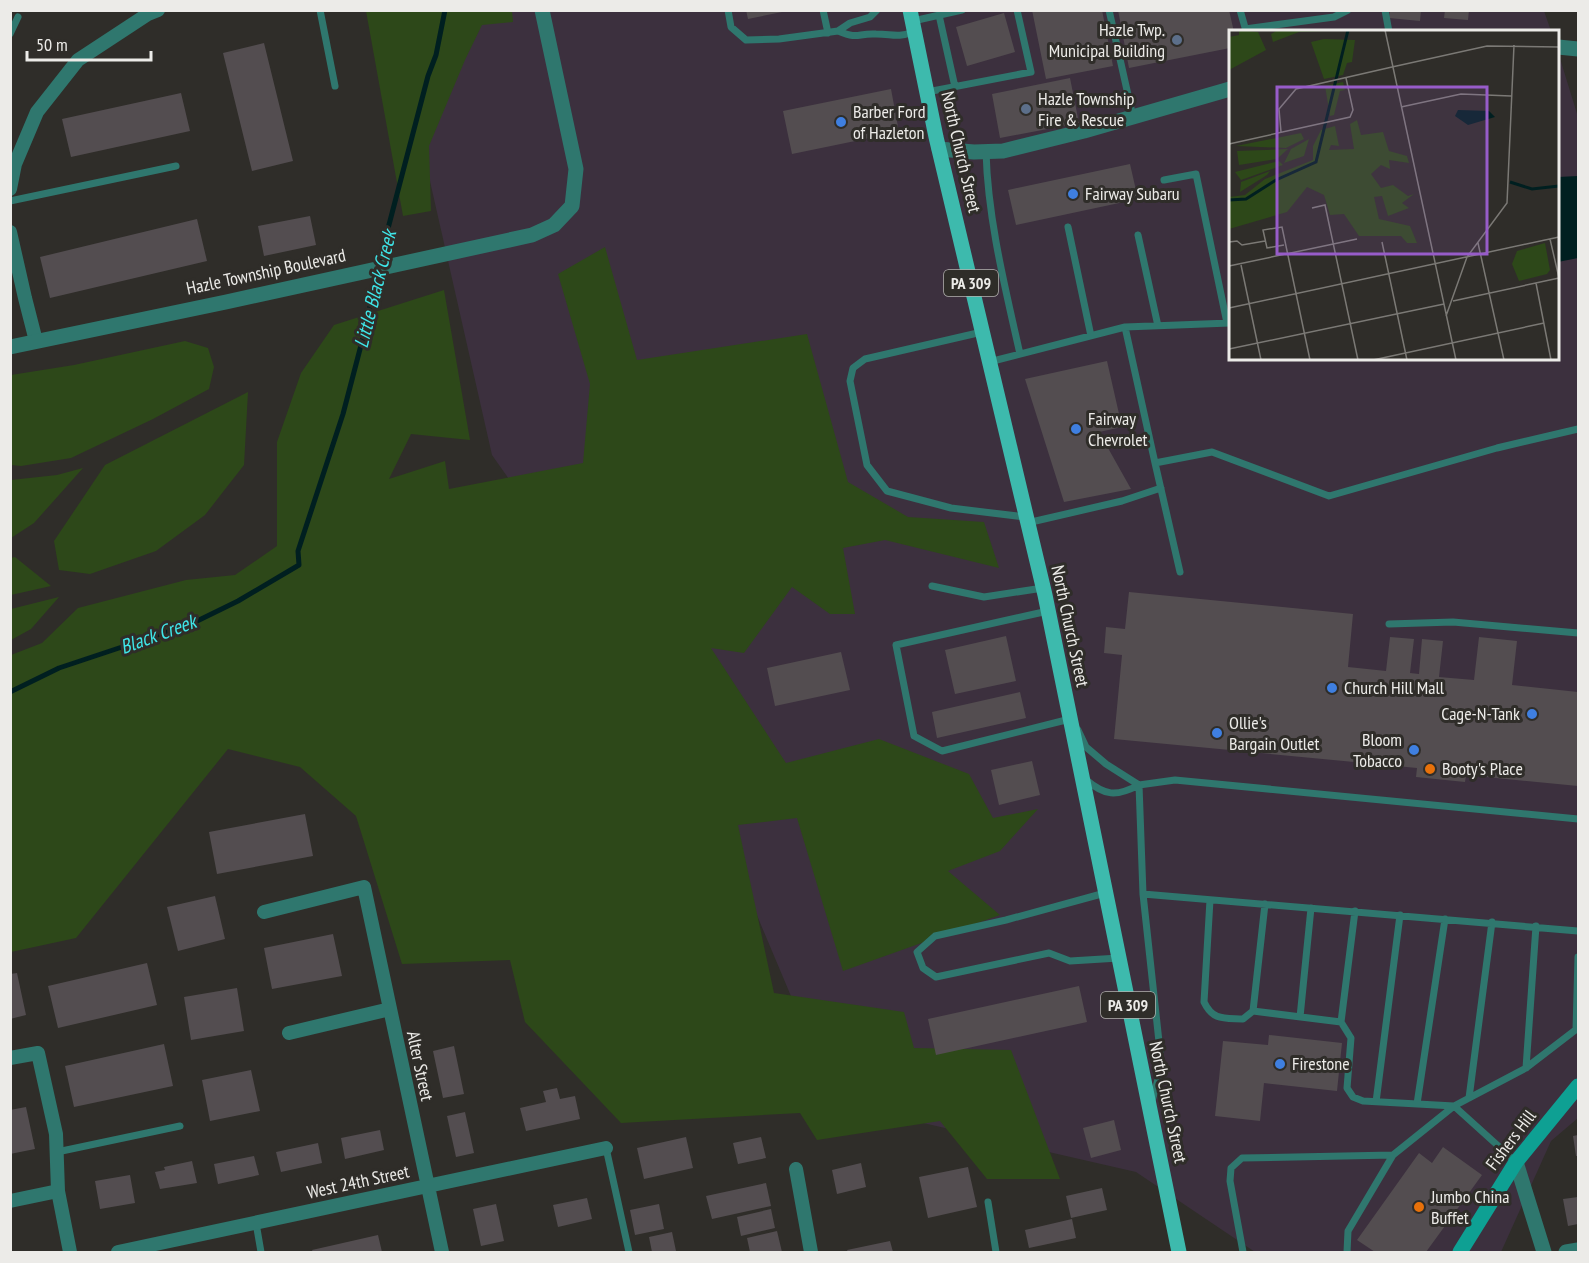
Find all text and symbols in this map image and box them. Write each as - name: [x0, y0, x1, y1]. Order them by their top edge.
- place label: Hazle Twp. Municipal Building: [1049, 18, 1165, 62]
- scale bar: [27, 24, 152, 62]
- inset map: [1229, 30, 1559, 360]
- text: 50 m: [36, 33, 68, 56]
- marker: Hazle Twp. Municipal Building: [1170, 33, 1184, 47]
- place label: Hazle Township Fire & Rescue: [1038, 87, 1135, 131]
- street label: North Church Street: [936, 89, 987, 215]
- place label: Barber Ford of Hazleton: [853, 100, 926, 144]
- marker: Hazle Township Fire & Rescue: [1019, 102, 1033, 116]
- marker: Barber Ford of Hazleton: [834, 115, 848, 129]
- place label: Fairway Subaru: [1085, 182, 1180, 205]
- marker: Fairway Subaru: [1066, 187, 1080, 201]
- water label: Little Black Creek: [348, 225, 403, 350]
- street label: Hazle Township Boulevard: [184, 243, 348, 300]
- road number: PA 309: [944, 270, 998, 296]
- place label: Fairway Chevrolet: [1088, 407, 1148, 451]
- marker: Fairway Chevrolet: [1069, 422, 1083, 436]
- street label: North Church Street: [1046, 563, 1095, 689]
- water label: Black Creek: [116, 607, 202, 660]
- place label: Church Hill Mall: [1344, 676, 1445, 699]
- marker: Church Hill Mall: [1325, 681, 1339, 695]
- place label: Cage-N-Tank: [1441, 702, 1520, 725]
- marker: Cage-N-Tank: [1525, 707, 1539, 721]
- place label: Ollie's Bargain Outlet: [1229, 711, 1319, 755]
- marker: Ollie's Bargain Outlet: [1210, 726, 1224, 740]
- place label: Bloom Tobacco: [1353, 728, 1402, 772]
- marker: Bloom Tobacco: [1407, 743, 1421, 757]
- place label: Booty's Place: [1442, 757, 1523, 780]
- marker: Booty's Place: [1423, 762, 1437, 776]
- road number: PA 309: [1101, 992, 1155, 1018]
- street label: Alter Street: [402, 1029, 439, 1103]
- street label: North Church Street: [1144, 1039, 1193, 1165]
- place label: Firestone: [1292, 1052, 1350, 1075]
- marker: Firestone: [1273, 1057, 1287, 1071]
- street label: Fishers Hill: [1480, 1104, 1541, 1174]
- street label: West 24th Street: [305, 1159, 411, 1204]
- place label: Jumbo China Buffet: [1430, 1185, 1509, 1229]
- marker: Jumbo China Buffet: [1412, 1200, 1426, 1214]

